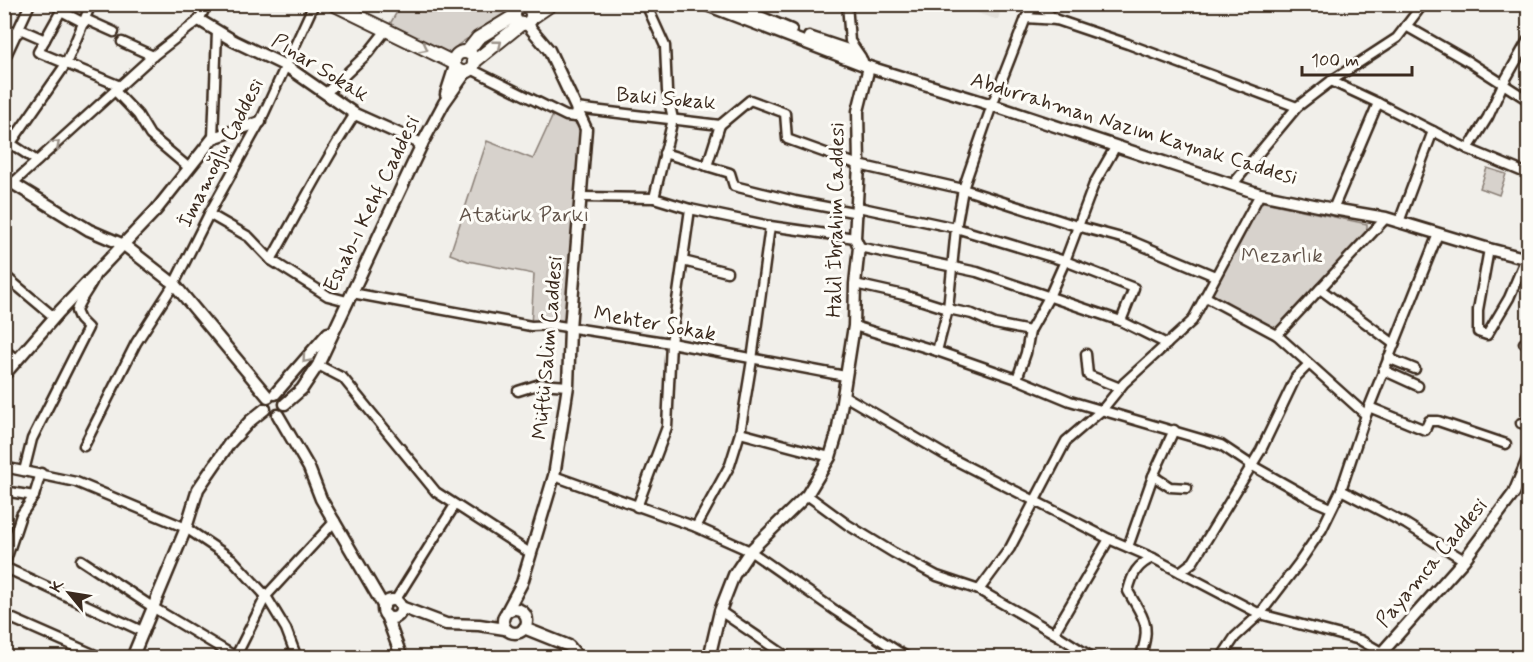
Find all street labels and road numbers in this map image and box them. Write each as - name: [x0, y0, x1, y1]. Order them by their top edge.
- street label: Pınar Sokak: [266, 27, 374, 109]
- street label: Abdurrahman Nazım Kaynak Caddesi: [967, 66, 1301, 192]
- street label: İmamoğlu Caddesi: [171, 73, 271, 232]
- street label: Baki Sokak: [615, 81, 717, 117]
- street label: Eshab-ı Kehf Caddesi: [317, 111, 427, 297]
- street label: Halil İbrahim Caddesi: [820, 122, 852, 318]
- street label: Müftü Salim Caddesi: [526, 255, 570, 441]
- street label: Mehter Sokak: [592, 299, 719, 349]
- street label: Payamca Caddesi: [1370, 492, 1494, 633]

